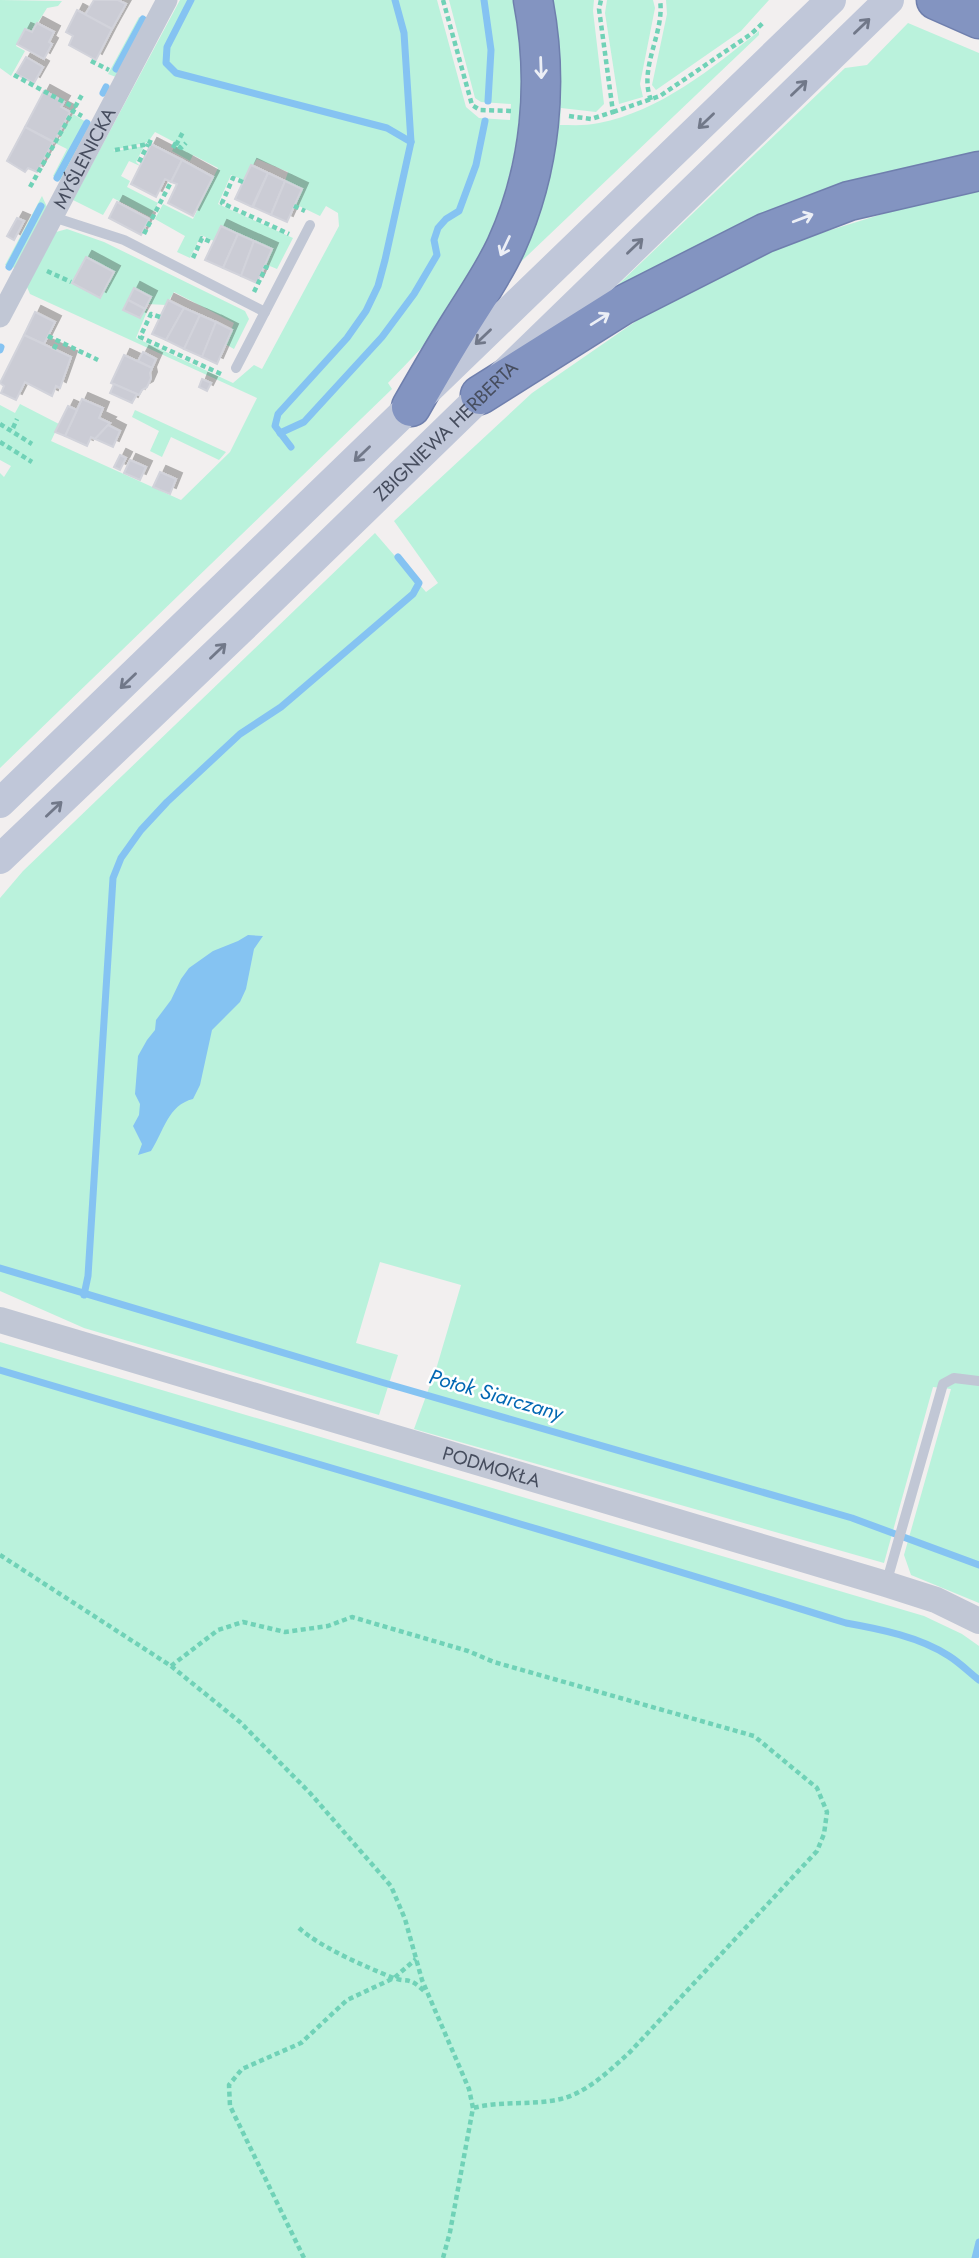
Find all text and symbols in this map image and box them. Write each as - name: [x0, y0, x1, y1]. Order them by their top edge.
- one-way arrow: [853, 18, 870, 35]
- one-way arrow: [534, 56, 547, 79]
- one-way arrow: [790, 79, 807, 96]
- street label: MYŚLENICKA: [46, 102, 122, 213]
- one-way arrow: [697, 113, 714, 130]
- one-way arrow: [792, 211, 814, 224]
- one-way arrow: [498, 235, 511, 256]
- one-way arrow: [626, 237, 643, 254]
- one-way arrow: [590, 312, 609, 327]
- one-way arrow: [475, 328, 492, 345]
- street label: ZBIGNIEWA HERBERTA: [368, 354, 524, 507]
- one-way arrow: [353, 446, 370, 463]
- one-way arrow: [209, 643, 226, 660]
- one-way arrow: [119, 672, 136, 689]
- one-way arrow: [45, 800, 62, 817]
- water label: Potok Siarczany: [426, 1362, 568, 1429]
- street label: PODMOKŁA: [439, 1440, 544, 1494]

